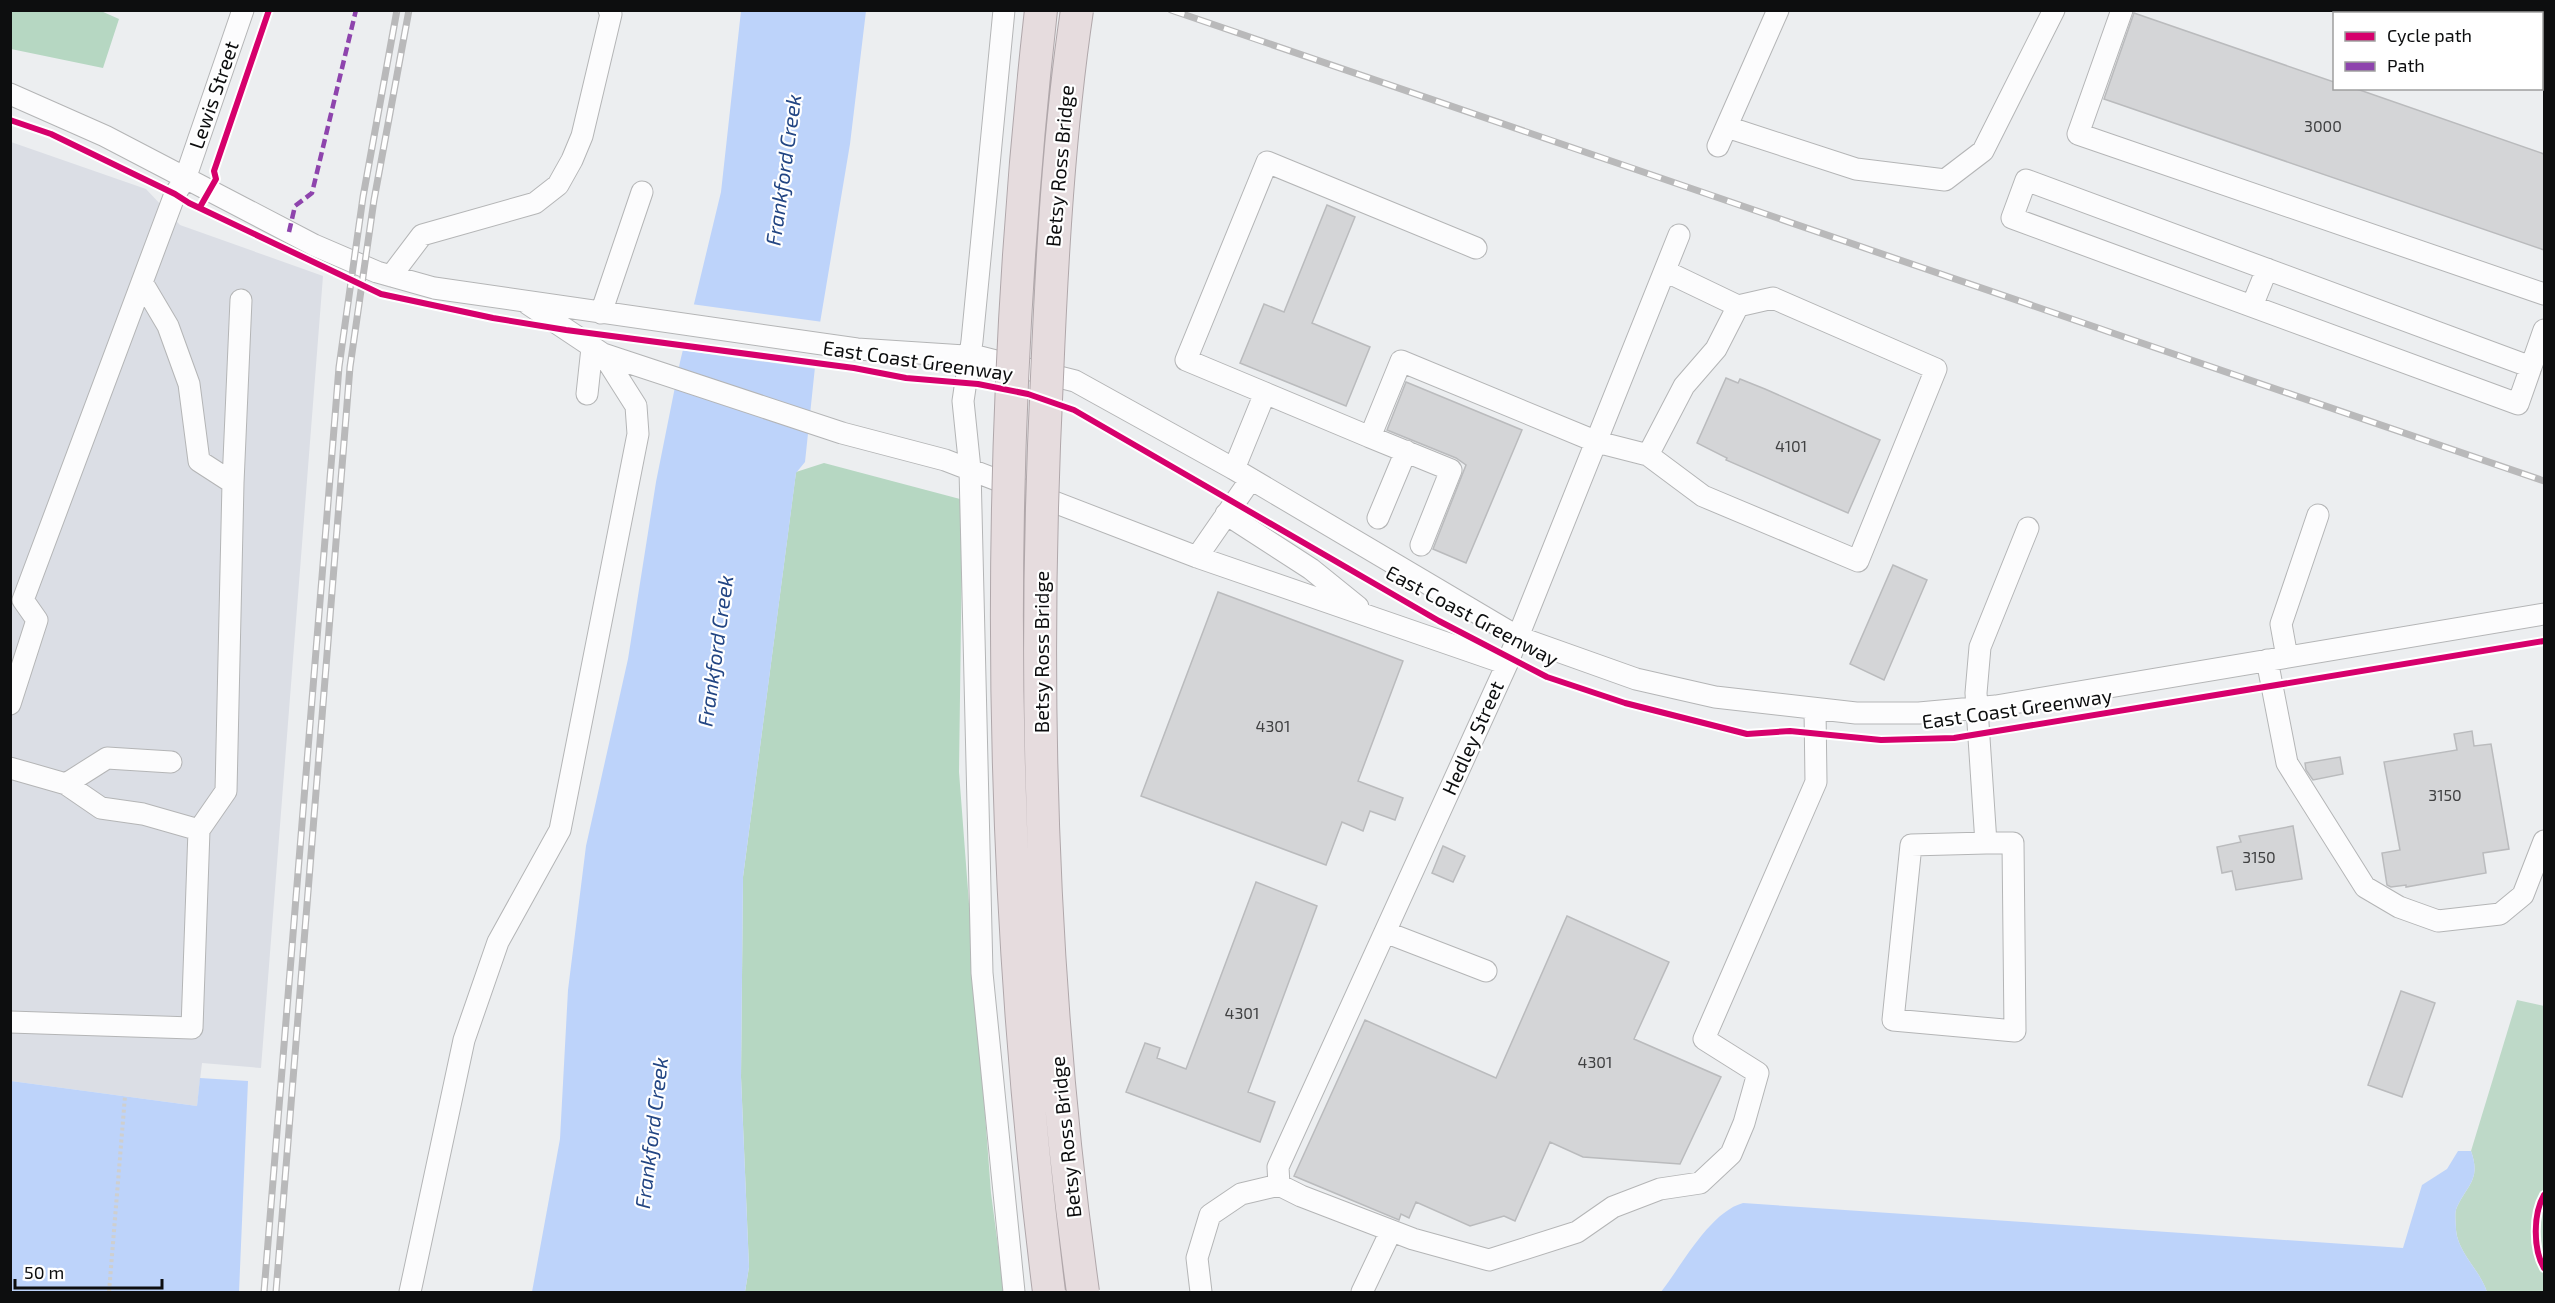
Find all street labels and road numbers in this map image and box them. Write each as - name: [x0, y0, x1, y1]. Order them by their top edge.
- street label: Lewis Street: [183, 37, 243, 152]
- street label: Betsy Ross Bridge: [1040, 84, 1078, 248]
- street label: East Coast Greenway: [821, 335, 1015, 385]
- street label: East Coast Greenway: [1382, 559, 1563, 671]
- street label: Betsy Ross Bridge: [1029, 571, 1053, 733]
- street label: Hedley Street: [1436, 676, 1508, 798]
- street label: East Coast Greenway: [1920, 683, 2114, 733]
- street label: Betsy Ross Bridge: [1045, 1055, 1085, 1219]

